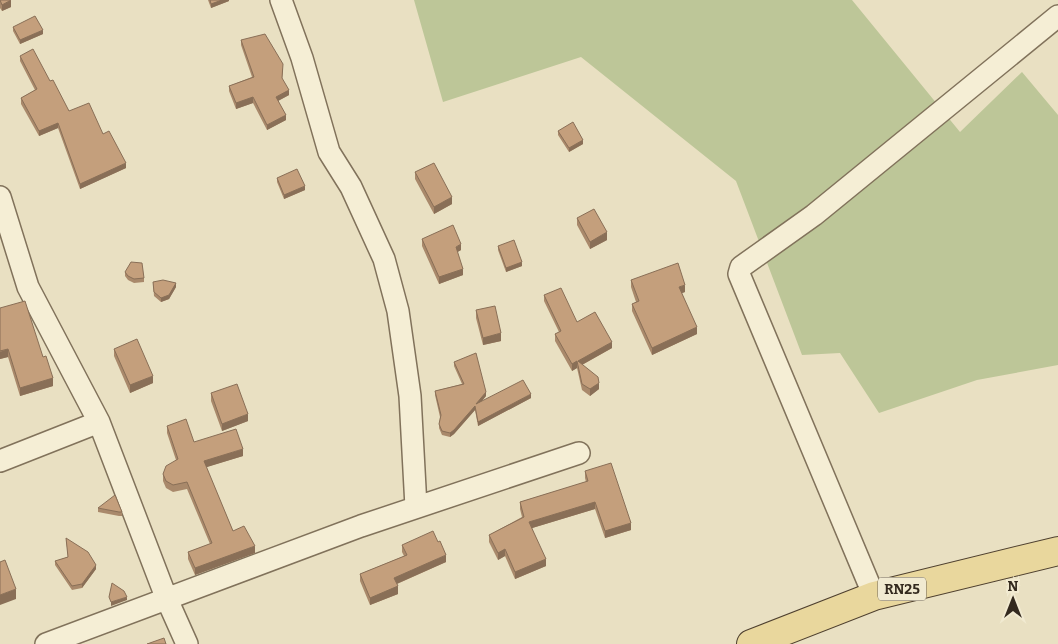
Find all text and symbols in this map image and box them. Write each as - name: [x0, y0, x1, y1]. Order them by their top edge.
- north arrow: [988, 574, 1038, 624]
- road number: RN25: [878, 578, 926, 600]
- text: N: [1008, 578, 1019, 595]

